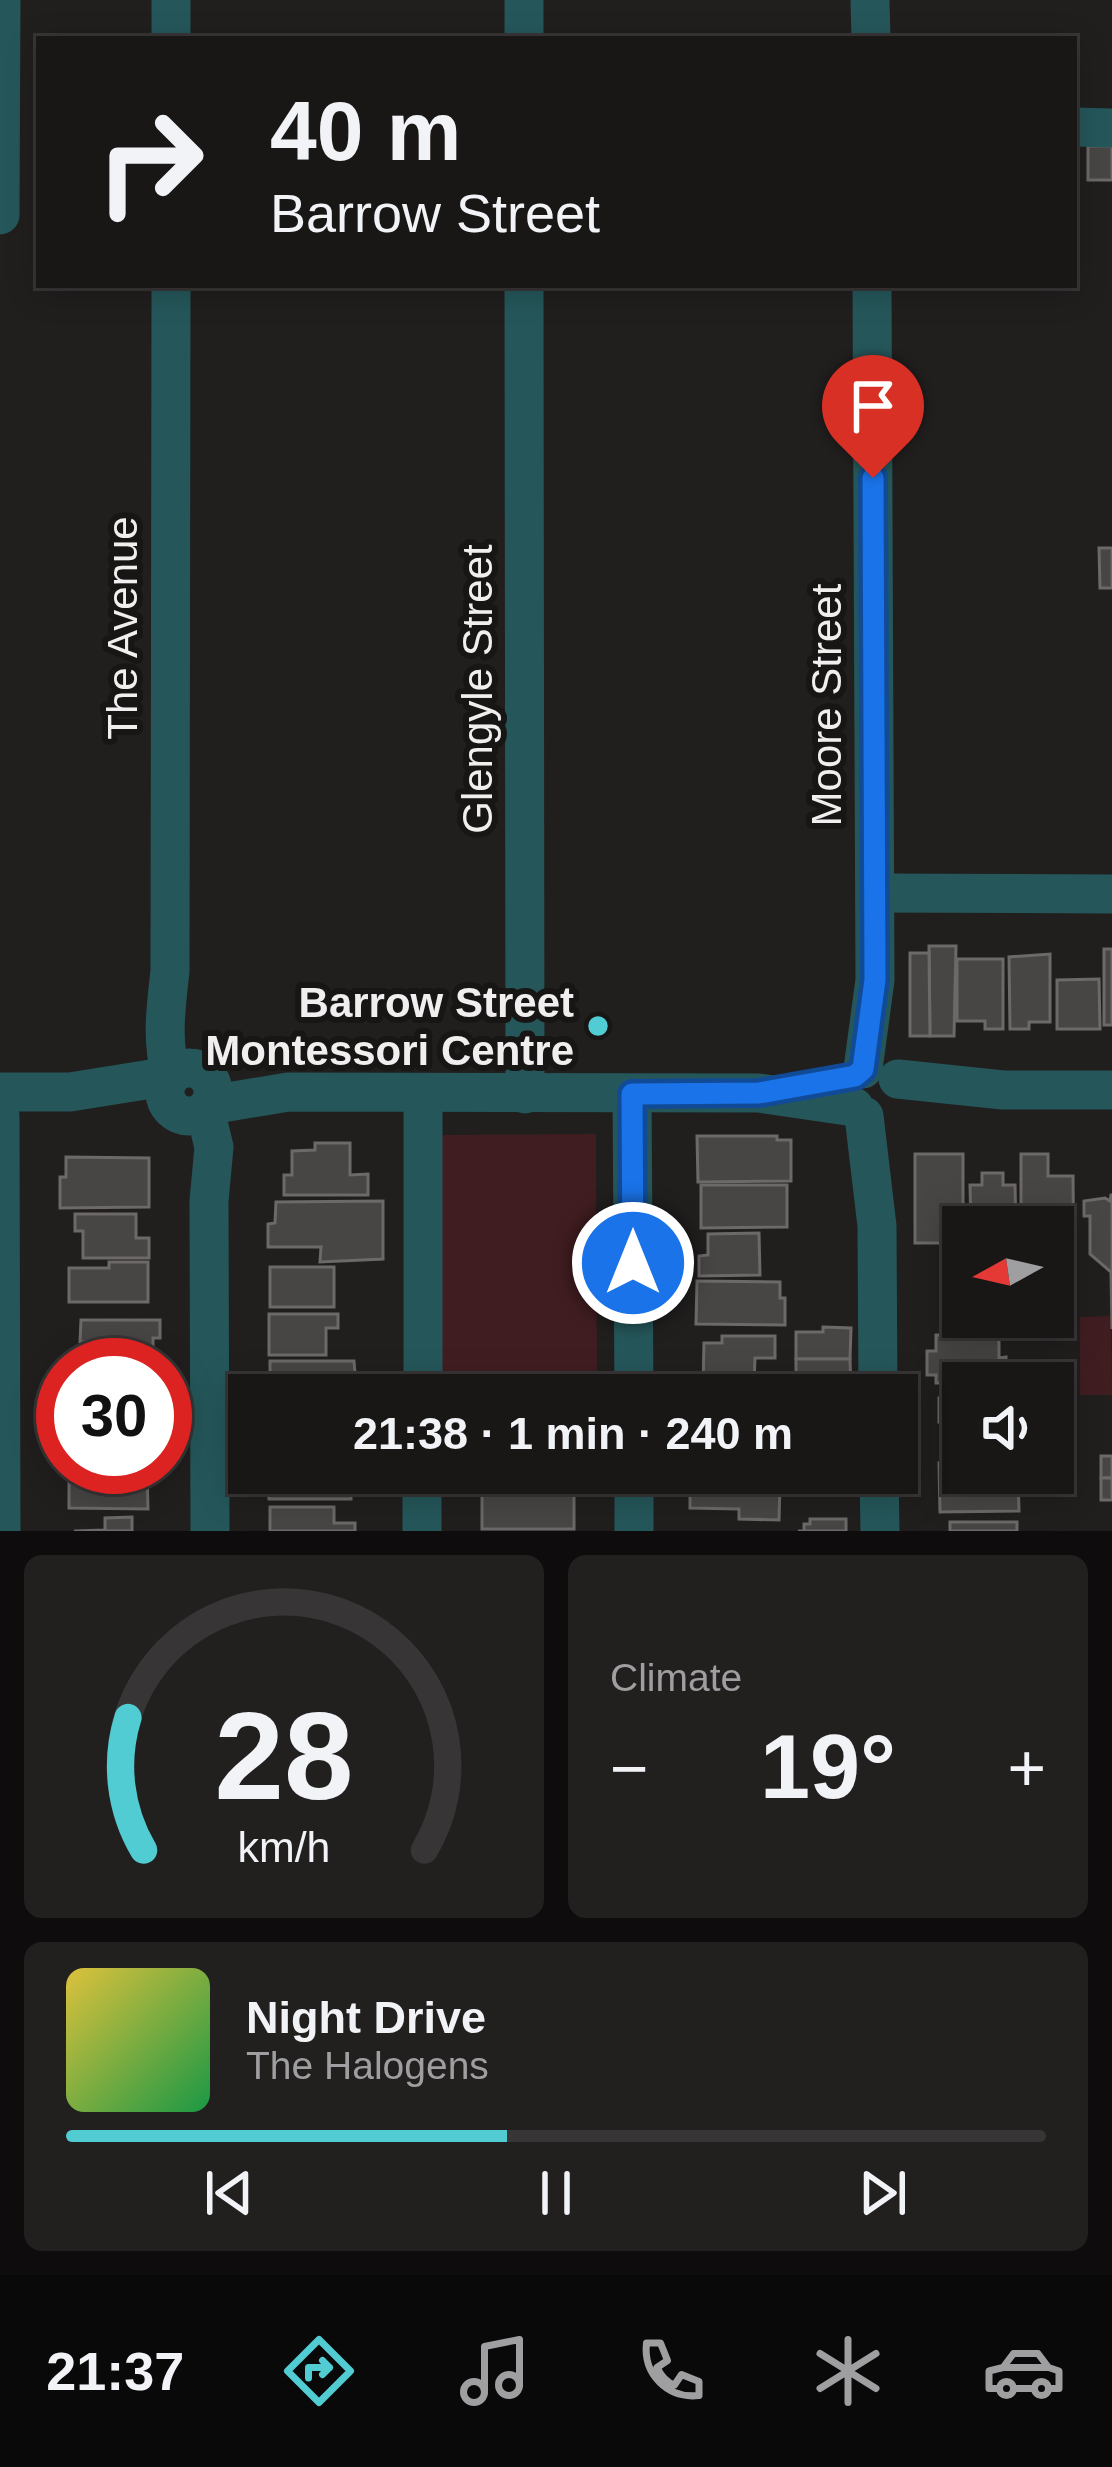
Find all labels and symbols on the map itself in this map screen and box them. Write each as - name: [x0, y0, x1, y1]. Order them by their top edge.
- pin: [822, 355, 924, 478]
- street label: The Avenue: [99, 516, 146, 740]
- street label: Glengyle Street: [454, 544, 501, 834]
- street label: Moore Street: [803, 583, 850, 826]
- place label: Barrow Street Montessori Centre: [205, 979, 574, 1074]
- marker: Barrow Street Montessori Centre: [585, 1013, 611, 1039]
- position arrow: [570, 1200, 696, 1326]
- north arrow: [942, 1206, 1074, 1338]
- speed limit sign: 30: [36, 1338, 192, 1494]

